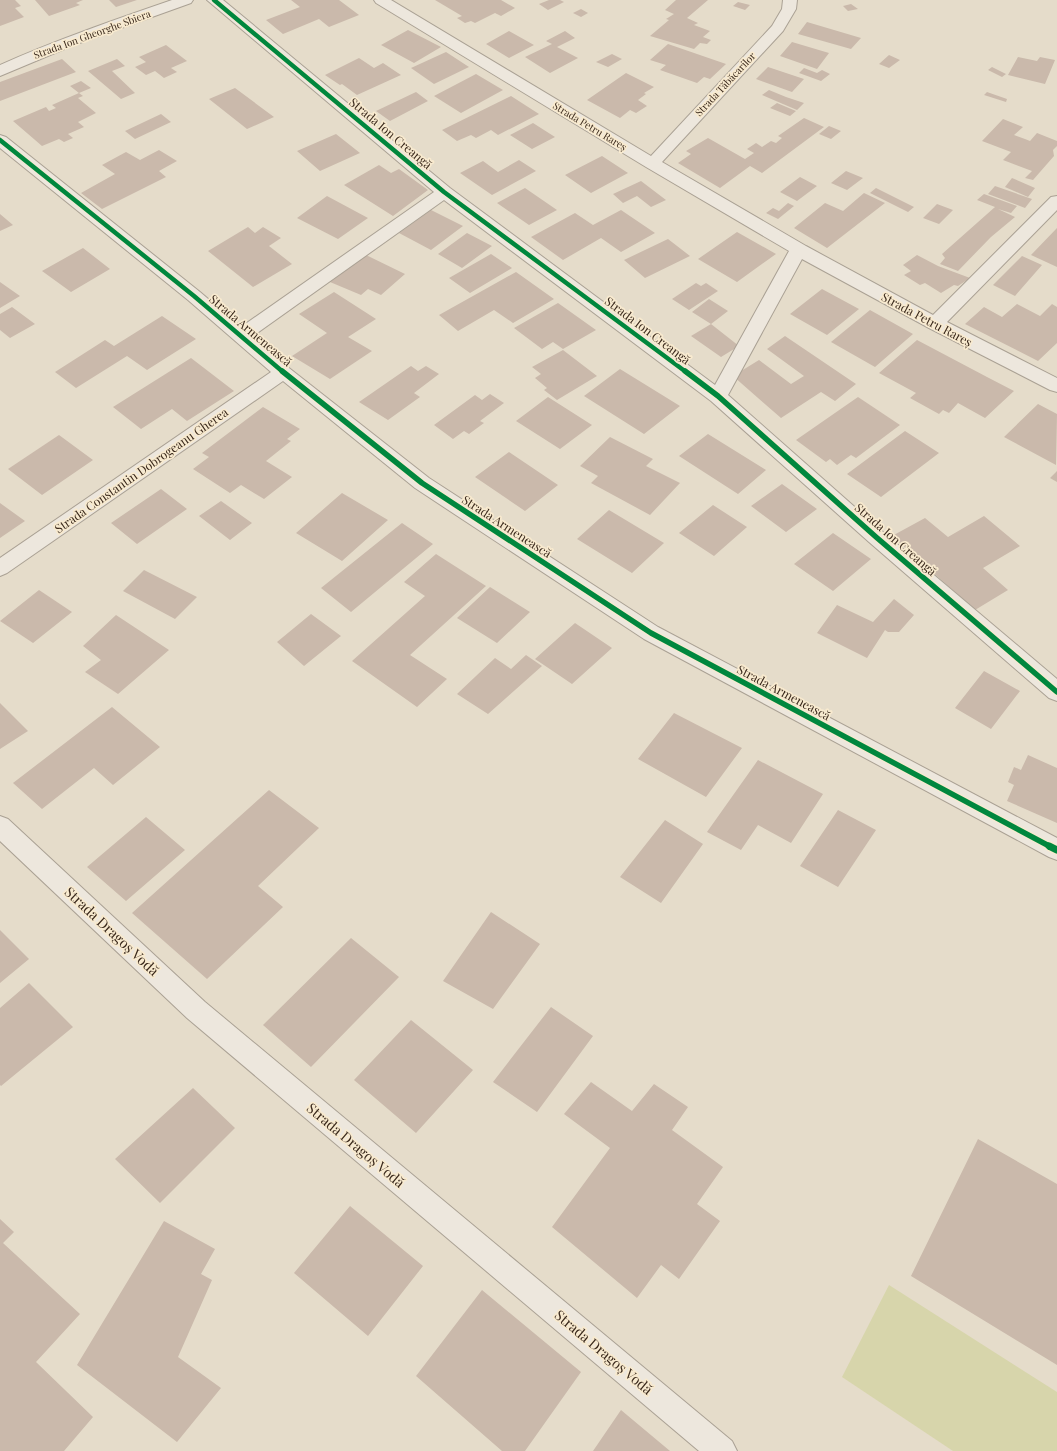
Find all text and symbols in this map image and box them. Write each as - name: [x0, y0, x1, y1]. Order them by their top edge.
- street label: Strada Ion Gheorghe Sbiera: [31, 6, 153, 62]
- street label: Strada Tăbăcarilor: [692, 49, 759, 119]
- street label: Strada Ion Creangă: [346, 94, 436, 172]
- street label: Strada Petru Rareș: [550, 98, 630, 154]
- street label: Strada Petru Rareș: [879, 288, 975, 350]
- street label: Strada Armenească: [206, 291, 296, 369]
- street label: Strada Ion Creangă: [602, 293, 694, 367]
- street label: Strada Constantin Dobrogeanu Gherea: [51, 404, 231, 536]
- street label: Strada Armenească: [459, 491, 555, 561]
- street label: Strada Ion Creangă: [852, 499, 940, 579]
- street label: Strada Armenească: [735, 661, 833, 723]
- street label: Strada Dragoș Vodă: [61, 882, 163, 980]
- street label: Strada Dragoș Vodă: [303, 1098, 409, 1192]
- street label: Strada Dragoș Vodă: [551, 1305, 657, 1399]

